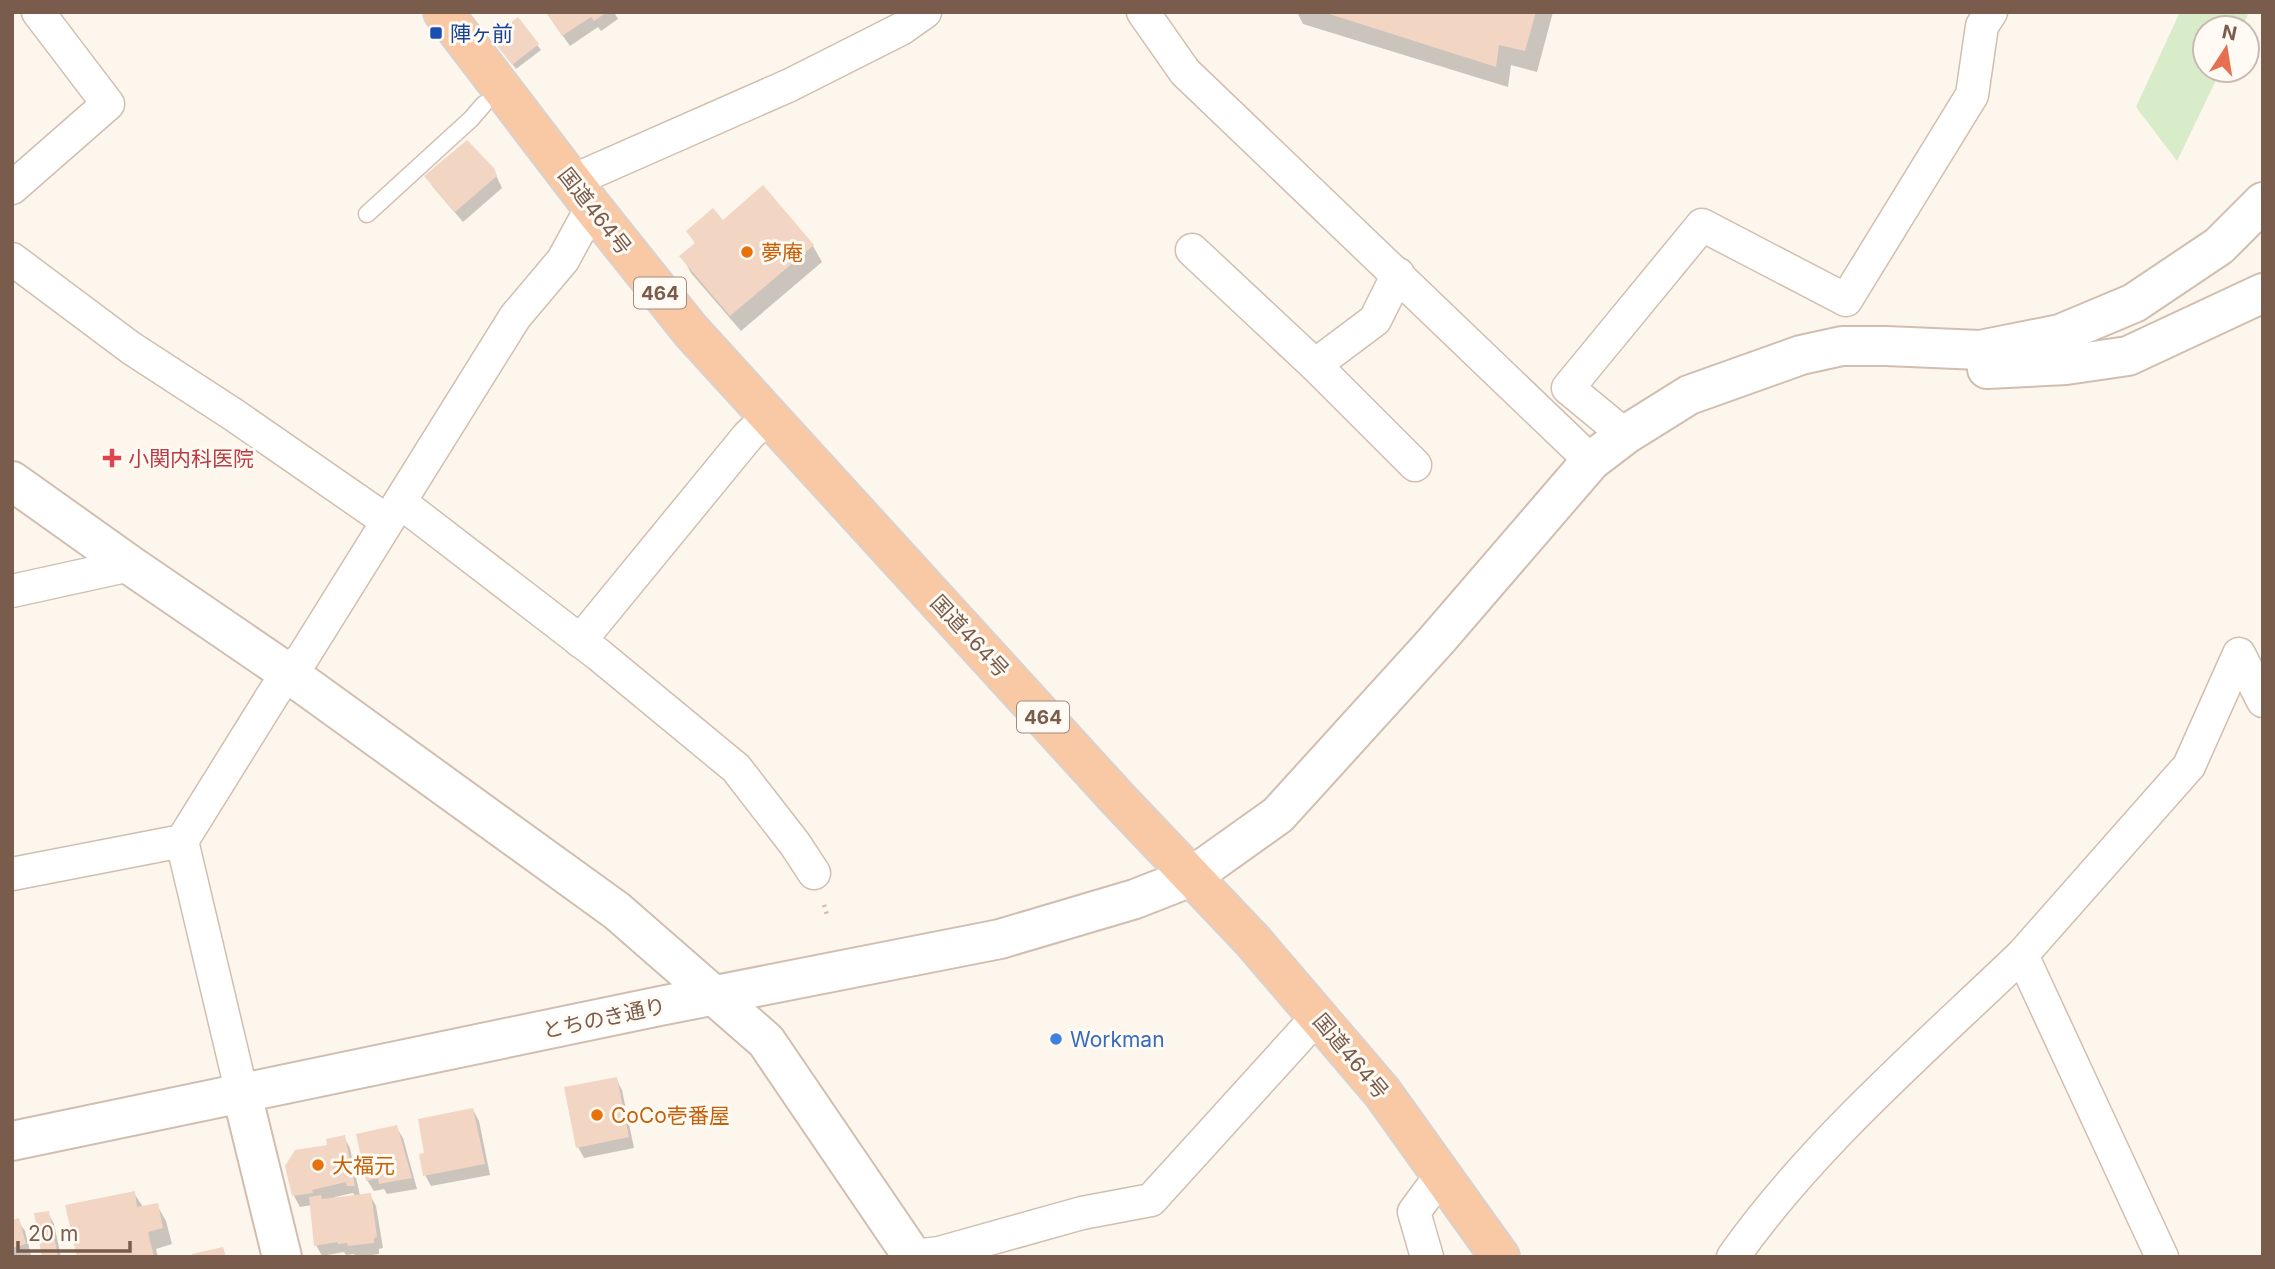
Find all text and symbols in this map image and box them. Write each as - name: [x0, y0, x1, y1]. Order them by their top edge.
- north arrow: [2191, 14, 2261, 84]
- text: N: [2220, 20, 2239, 46]
- place label: 陣ヶ前: [450, 21, 513, 46]
- marker: 陣ヶ前: [428, 25, 444, 41]
- street label: 国道464号: [553, 163, 637, 259]
- place label: 夢庵: [761, 240, 803, 265]
- marker: 夢庵: [739, 244, 755, 260]
- road number: 464: [634, 278, 686, 308]
- place label: 小関内科医院: [128, 446, 254, 471]
- marker: 小関内科医院: [102, 448, 122, 468]
- street label: 国道464号: [926, 590, 1014, 682]
- road number: 464: [1017, 702, 1069, 732]
- street label: とちのき通り: [540, 993, 668, 1043]
- street label: 国道464号: [1308, 1008, 1394, 1104]
- place label: Workman: [1070, 1027, 1165, 1052]
- marker: Workman: [1048, 1031, 1064, 1047]
- place label: CoCo壱番屋: [611, 1103, 730, 1128]
- marker: CoCo壱番屋: [589, 1107, 605, 1123]
- place label: 大福元: [332, 1153, 395, 1178]
- marker: 大福元: [310, 1157, 326, 1173]
- scale bar: [18, 1210, 130, 1254]
- text: 20 m: [28, 1221, 78, 1246]

